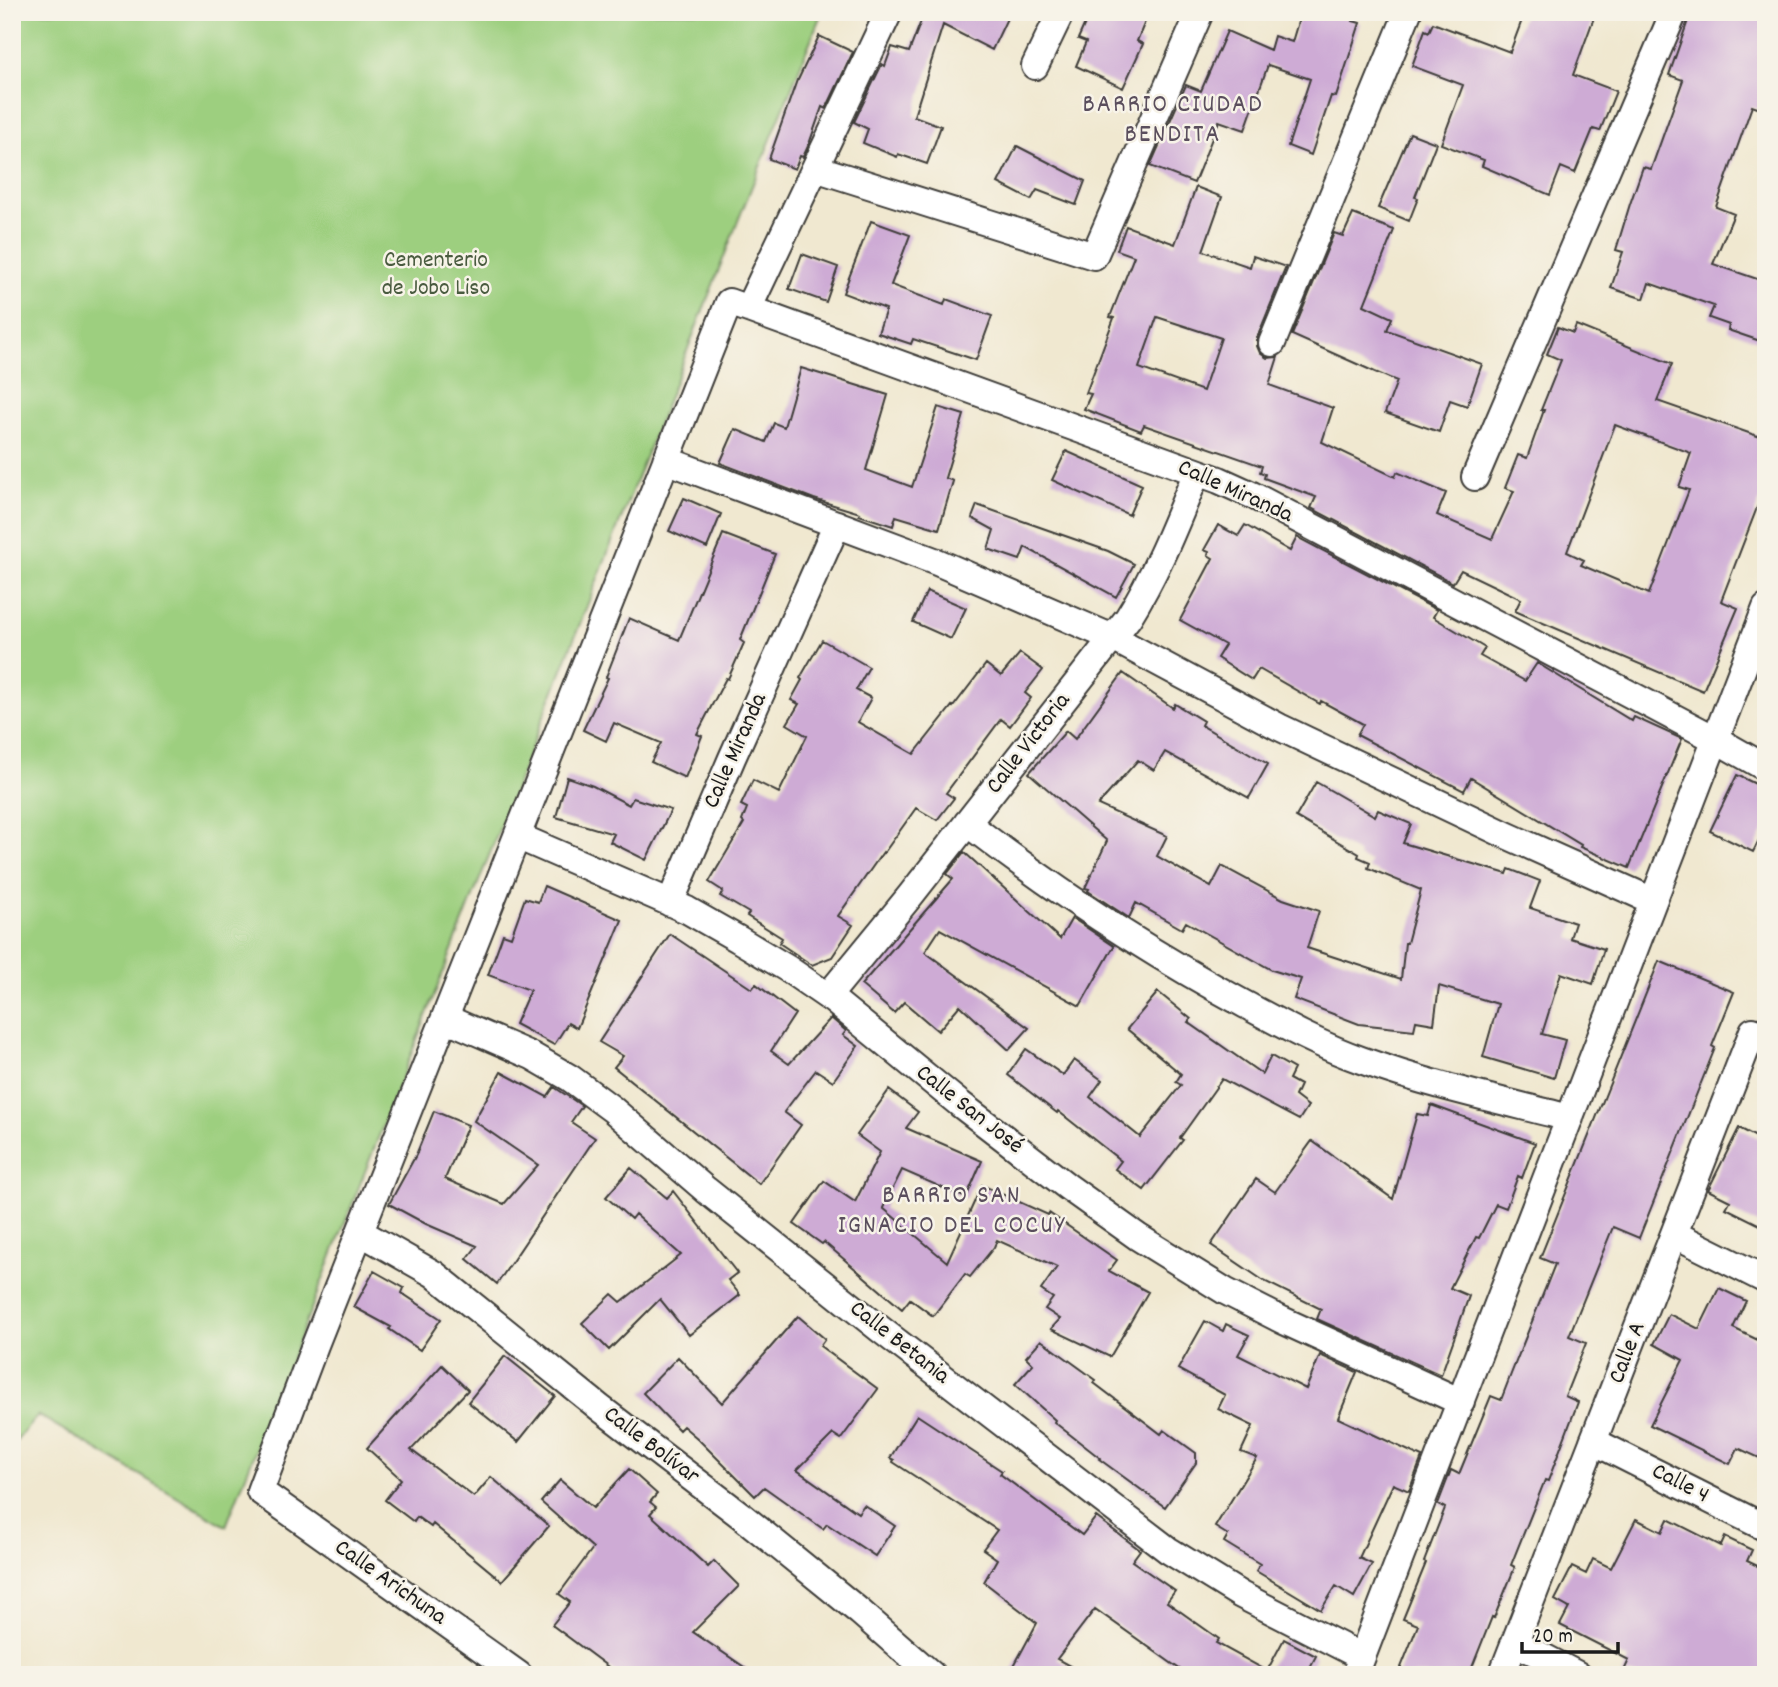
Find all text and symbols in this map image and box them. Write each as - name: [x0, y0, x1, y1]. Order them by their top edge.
- district label: BARRIO CIUDAD BENDITA: [1082, 87, 1264, 154]
- park label: Cementerio de Jobo Liso: [382, 244, 490, 306]
- street label: Calle Miranda: [1172, 451, 1299, 533]
- street label: Calle Victoria: [979, 686, 1080, 802]
- street label: Calle Miranda: [695, 687, 777, 814]
- street label: Calle San José: [908, 1057, 1030, 1163]
- district label: BARRIO SAN IGNACIO DEL COCUY: [838, 1178, 1066, 1245]
- street label: Calle Betania: [841, 1293, 957, 1394]
- street label: Calle A: [1601, 1317, 1655, 1389]
- street label: Calle Bolívar: [596, 1398, 706, 1494]
- street label: Calle 4: [1645, 1455, 1715, 1513]
- street label: Calle Arichuna: [327, 1532, 454, 1635]
- scale bar: [1522, 1610, 1619, 1654]
- text: 20 m: [1533, 1623, 1573, 1653]

